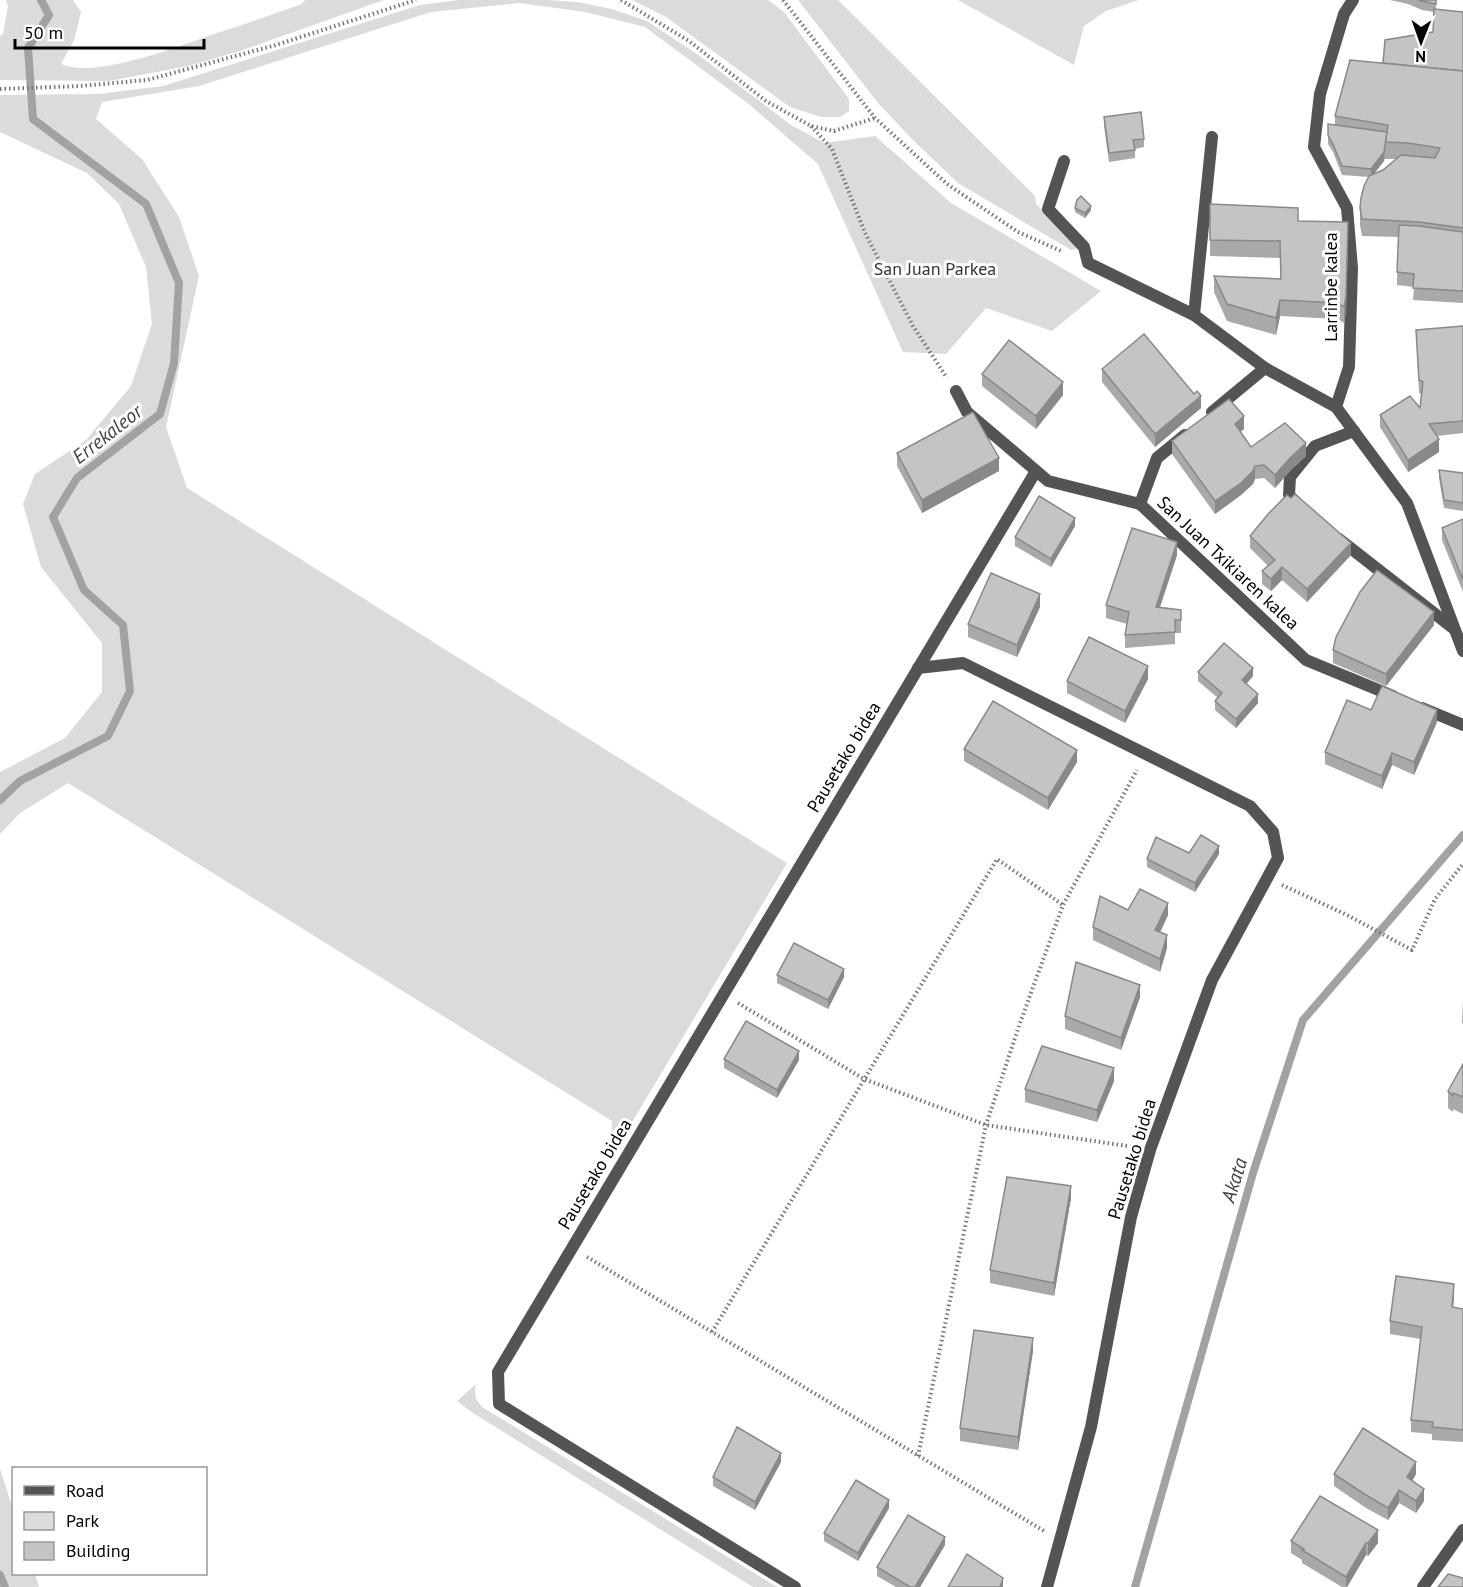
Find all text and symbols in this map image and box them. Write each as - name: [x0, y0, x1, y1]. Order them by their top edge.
- scale bar: [15, 12, 204, 50]
- north arrow: [1391, 12, 1451, 72]
- text: 50 m: [24, 21, 63, 44]
- text: N: [1415, 47, 1426, 67]
- street label: Larrinbe kalea: [1319, 232, 1342, 342]
- park label: San Juan Parkea: [874, 257, 996, 280]
- water label: Errekaleor: [67, 398, 148, 469]
- street label: San Juan Txikiaren kalea: [1152, 491, 1304, 634]
- street label: Pausetako bidea: [802, 697, 886, 816]
- street label: Pausetako bidea: [1102, 1096, 1161, 1222]
- street label: Pausetako bidea: [553, 1114, 637, 1233]
- water label: Akata: [1215, 1154, 1253, 1206]
- legend: [12, 1467, 207, 1575]
- text: Road: [66, 1479, 104, 1502]
- text: Park: [66, 1509, 99, 1532]
- text: Building: [66, 1539, 130, 1562]

